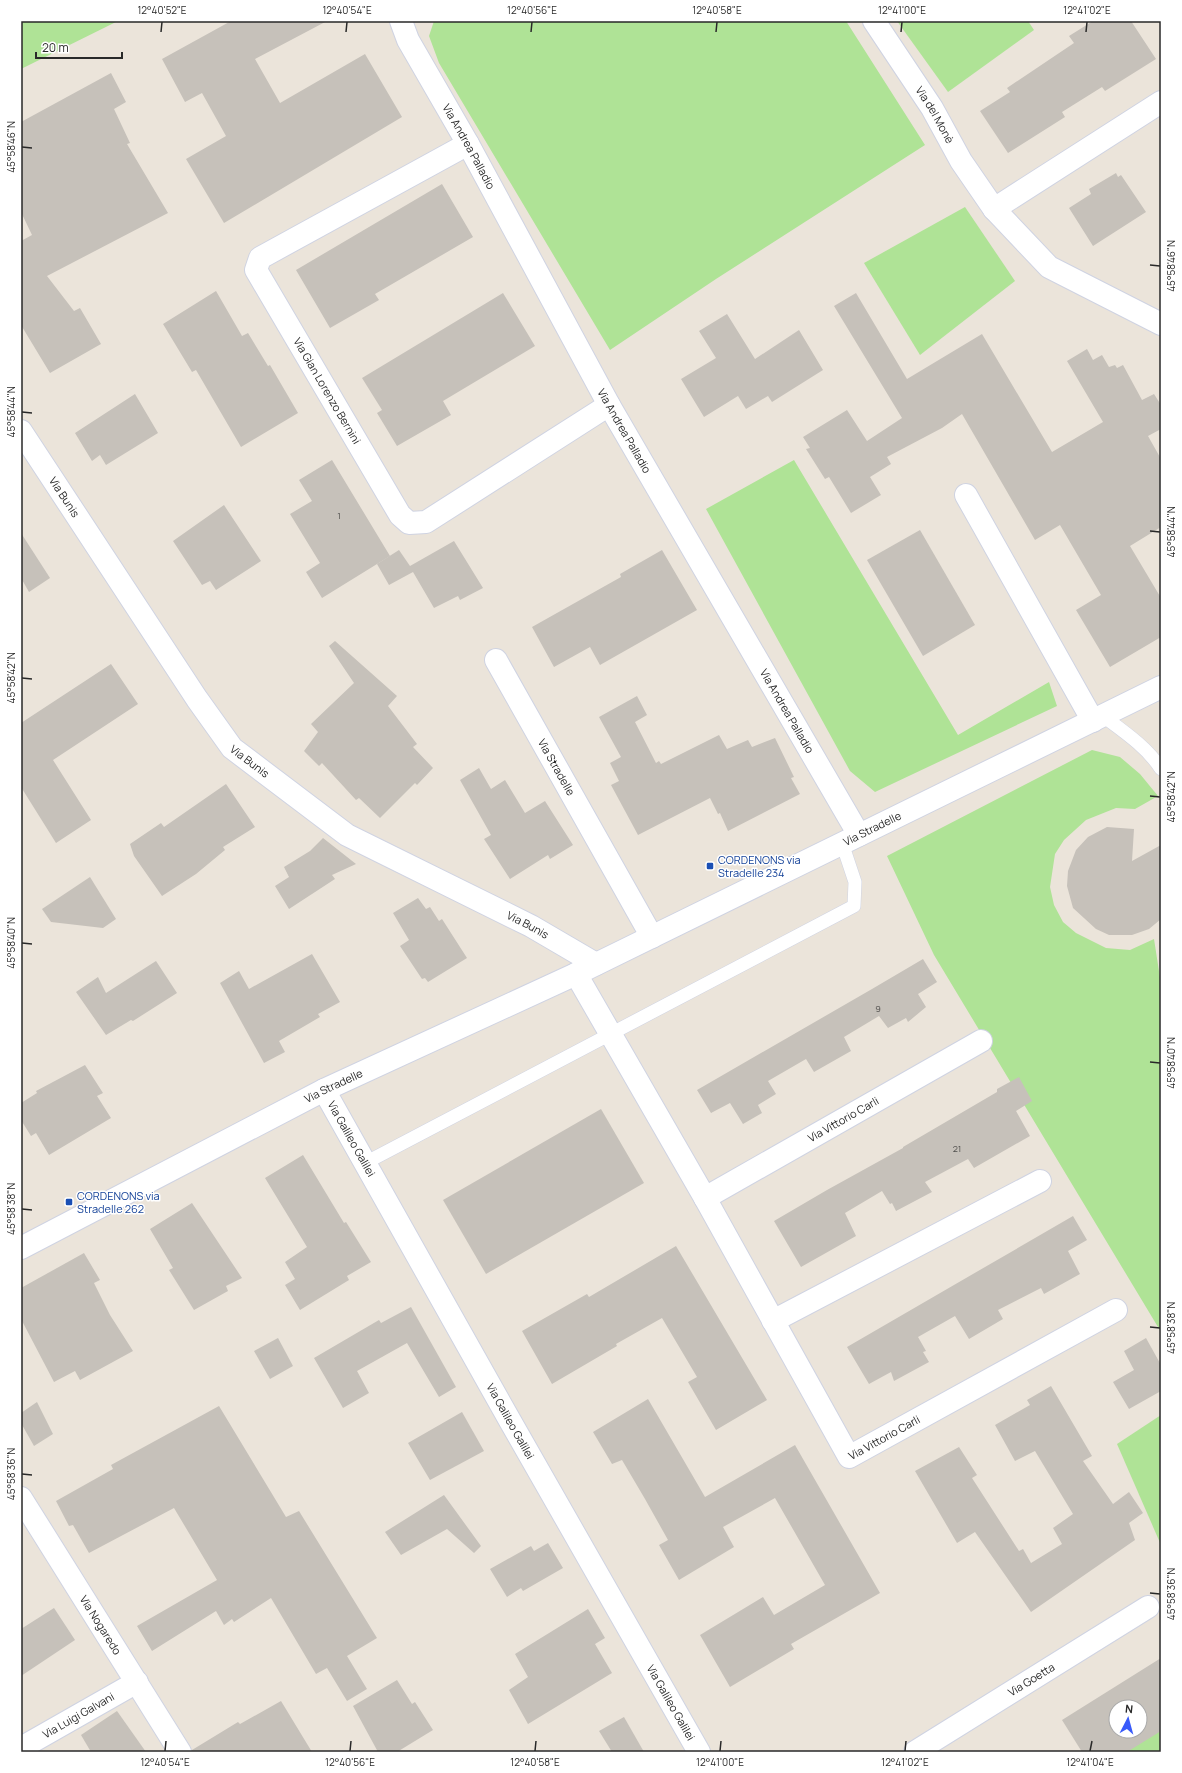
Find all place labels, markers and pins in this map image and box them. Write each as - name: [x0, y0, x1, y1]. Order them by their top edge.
- place label: CORDENONS via Stradelle 234: [718, 852, 801, 880]
- marker: CORDENONS via Stradelle 234: [705, 861, 715, 871]
- place label: CORDENONS via Stradelle 262: [77, 1188, 160, 1216]
- marker: CORDENONS via Stradelle 262: [64, 1197, 74, 1207]

